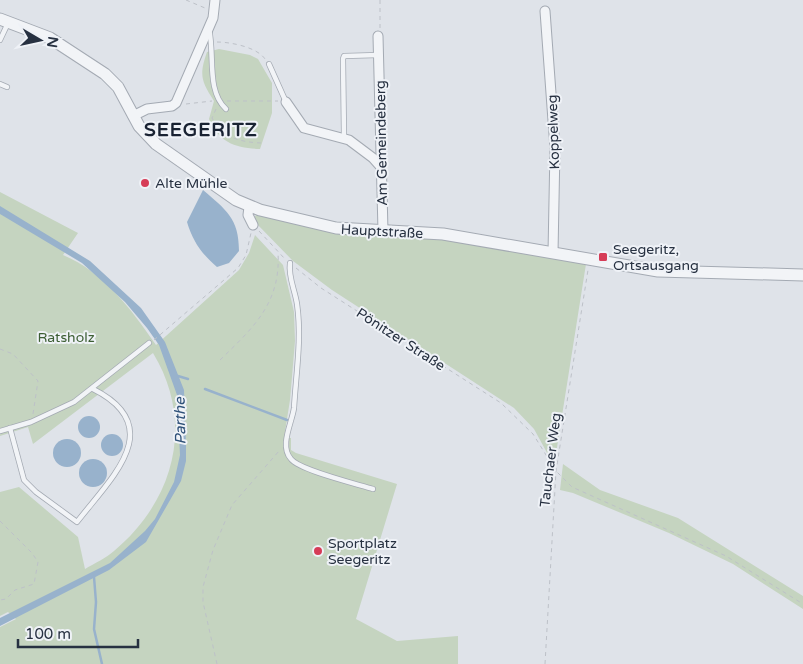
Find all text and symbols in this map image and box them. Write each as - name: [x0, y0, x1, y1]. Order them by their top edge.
- north arrow: [15, 15, 65, 65]
- text: N: [43, 35, 62, 49]
- street label: Am Gemeindeberg: [372, 80, 391, 206]
- street label: Koppelweg: [544, 94, 563, 170]
- district label: SEEGERITZ: [144, 119, 258, 141]
- place label: Alte Mühle: [155, 175, 228, 192]
- marker: Alte Mühle: [139, 177, 151, 189]
- street label: Hauptstraße: [340, 221, 424, 242]
- place label: Seegeritz, Ortsausgang: [613, 241, 699, 274]
- marker: Seegeritz, Ortsausgang: [597, 251, 609, 263]
- street label: Pönitzer Straße: [353, 304, 448, 374]
- park label: Ratsholz: [37, 329, 95, 346]
- water label: Parthe: [171, 396, 189, 445]
- street label: Tauchaer Weg: [536, 412, 565, 508]
- place label: Sportplatz Seegeritz: [328, 535, 397, 568]
- marker: Sportplatz Seegeritz: [312, 545, 324, 557]
- scale bar: [18, 616, 138, 648]
- text: 100 m: [25, 625, 71, 643]

